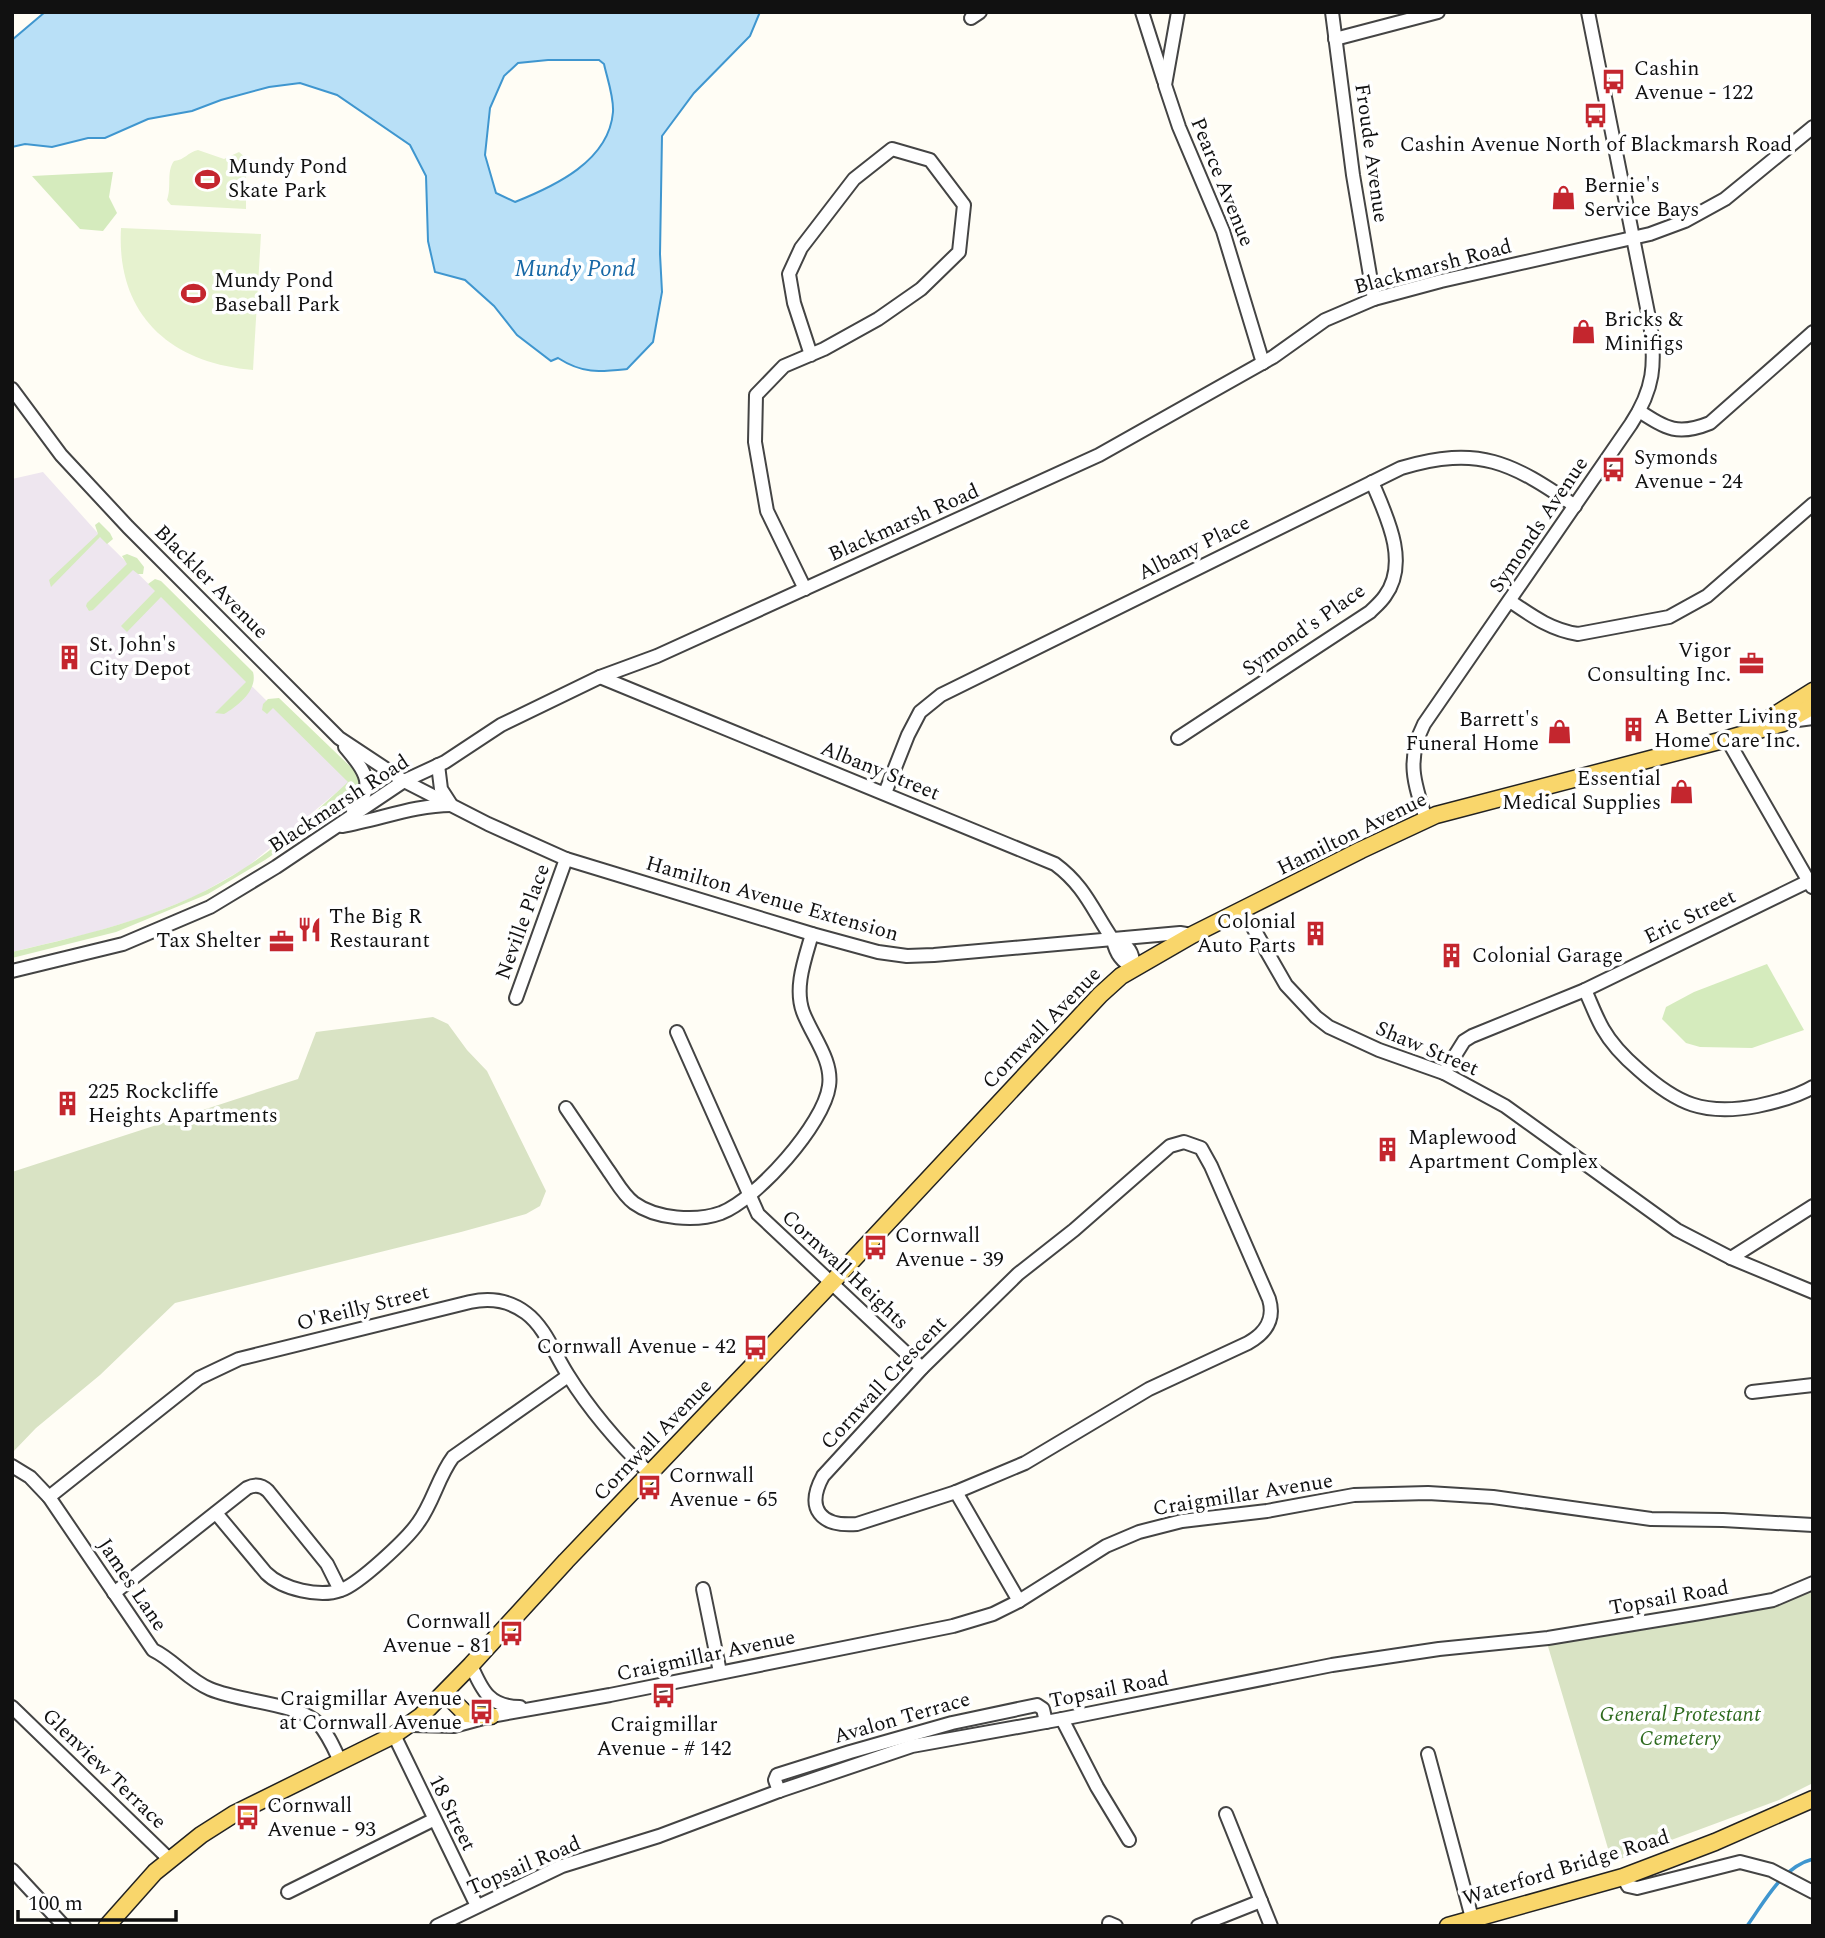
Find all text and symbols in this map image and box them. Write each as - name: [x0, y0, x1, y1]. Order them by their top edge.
- place label: Cashin Avenue - 122: [1634, 53, 1753, 109]
- bus stop icon: Cashin Avenue - 122: [1600, 67, 1628, 95]
- street label: Froude Avenue: [1345, 81, 1397, 225]
- bus stop icon: Cashin Avenue North of Blackmarsh Road: [1582, 102, 1610, 130]
- street label: Pearce Avenue: [1182, 113, 1262, 251]
- place label: Cashin Avenue North of Blackmarsh Road: [1400, 129, 1792, 161]
- place label: Mundy Pond Skate Park: [228, 151, 348, 207]
- sports icon: Mundy Pond Skate Park: [194, 165, 222, 193]
- place label: Bernie's Service Bays: [1584, 170, 1699, 226]
- shop icon: Bernie's Service Bays: [1550, 184, 1578, 212]
- street label: Blackmarsh Road: [1350, 231, 1516, 303]
- water label: Mundy Pond: [514, 252, 636, 287]
- place label: Mundy Pond Baseball Park: [214, 265, 341, 321]
- sports icon: Mundy Pond Baseball Park: [180, 279, 208, 307]
- place label: Bricks & Minifigs: [1604, 304, 1684, 360]
- shop icon: Bricks & Minifigs: [1570, 318, 1598, 346]
- place label: Symonds Avenue - 24: [1634, 442, 1743, 498]
- street label: Symonds Avenue: [1481, 450, 1597, 600]
- bus stop icon: Symonds Avenue - 24: [1600, 456, 1628, 484]
- street label: Blackmarsh Road: [823, 475, 985, 571]
- street label: Albany Place: [1132, 507, 1256, 589]
- street label: Blackler Avenue: [146, 517, 276, 647]
- street label: Symond's Place: [1236, 575, 1372, 685]
- place label: St. John's City Depot: [89, 629, 191, 685]
- place label: Vigor Consulting Inc.: [1587, 635, 1731, 691]
- building icon: St. John's City Depot: [55, 643, 83, 671]
- office icon: Vigor Consulting Inc.: [1737, 649, 1765, 677]
- place label: A Better Living Home Care Inc.: [1654, 701, 1801, 757]
- place label: Barrett's Funeral Home: [1405, 704, 1539, 760]
- building icon: A Better Living Home Care Inc.: [1620, 715, 1648, 743]
- shop icon: Barrett's Funeral Home: [1545, 718, 1573, 746]
- street label: Albany Street: [815, 733, 945, 809]
- street label: Blackmarsh Road: [262, 746, 416, 862]
- place label: Essential Medical Supplies: [1502, 763, 1661, 819]
- shop icon: Essential Medical Supplies: [1667, 777, 1695, 805]
- street label: Hamilton Avenue: [1271, 784, 1433, 884]
- street label: Hamilton Avenue Extension: [642, 848, 902, 950]
- street label: Neville Place: [487, 859, 559, 985]
- street label: Eric Street: [1638, 881, 1742, 953]
- place label: The Big R Restaurant: [329, 901, 430, 957]
- place label: Colonial Auto Parts: [1197, 906, 1296, 962]
- restaurant icon: The Big R Restaurant: [295, 915, 323, 943]
- building icon: Colonial Auto Parts: [1302, 920, 1330, 948]
- place label: Tax Shelter: [156, 925, 261, 957]
- office icon: Tax Shelter: [267, 927, 295, 955]
- place label: Colonial Garage: [1472, 940, 1623, 972]
- building icon: Colonial Garage: [1438, 942, 1466, 970]
- street label: Cornwall Avenue: [975, 959, 1109, 1097]
- street label: Shaw Street: [1370, 1013, 1484, 1085]
- place label: 225 Rockcliffe Heights Apartments: [88, 1076, 278, 1132]
- building icon: 225 Rockcliffe Heights Apartments: [54, 1090, 82, 1118]
- place label: Maplewood Apartment Complex: [1408, 1122, 1598, 1178]
- building icon: Maplewood Apartment Complex: [1374, 1136, 1402, 1164]
- street label: Cornwall Heights: [774, 1202, 916, 1338]
- place label: Cornwall Avenue - 39: [895, 1220, 1004, 1276]
- bus stop icon: Cornwall Avenue - 39: [861, 1234, 889, 1262]
- street label: O'Reilly Street: [293, 1276, 433, 1340]
- street label: Cornwall Crescent: [813, 1309, 955, 1457]
- place label: Cornwall Avenue - 42: [537, 1331, 736, 1363]
- bus stop icon: Cornwall Avenue - 42: [742, 1333, 770, 1361]
- street label: Cornwall Avenue: [586, 1371, 720, 1509]
- place label: Cornwall Avenue - 65: [669, 1460, 778, 1516]
- street label: Craigmillar Avenue: [1151, 1465, 1335, 1525]
- bus stop icon: Cornwall Avenue - 65: [635, 1474, 663, 1502]
- street label: James Lane: [89, 1532, 175, 1638]
- street label: Topsail Road: [1607, 1572, 1731, 1624]
- place label: Cornwall Avenue - 81: [382, 1606, 491, 1662]
- bus stop icon: Cornwall Avenue - 81: [497, 1620, 525, 1648]
- street label: Craigmillar Avenue: [614, 1621, 798, 1691]
- street label: Topsail Road: [1047, 1663, 1171, 1717]
- bus stop icon: Craigmillar Avenue - # 142: [650, 1682, 678, 1710]
- place label: Craigmillar Avenue at Cornwall Avenue: [279, 1683, 462, 1739]
- street label: Avalon Terrace: [830, 1683, 974, 1753]
- bus stop icon: Craigmillar Avenue at Cornwall Avenue: [468, 1697, 496, 1725]
- park label: General Protestant Cemetery: [1599, 1699, 1761, 1755]
- street label: Glenview Terrace: [34, 1701, 174, 1837]
- place label: Craigmillar Avenue - # 142: [597, 1709, 731, 1765]
- street label: 18 Street: [420, 1769, 484, 1857]
- place label: Cornwall Avenue - 93: [267, 1790, 376, 1846]
- bus stop icon: Cornwall Avenue - 93: [233, 1804, 261, 1832]
- street label: Waterford Bridge Road: [1459, 1821, 1673, 1915]
- street label: Topsail Road: [462, 1828, 586, 1904]
- scale bar: [18, 1878, 175, 1922]
- text: 100 m: [28, 1888, 83, 1920]

